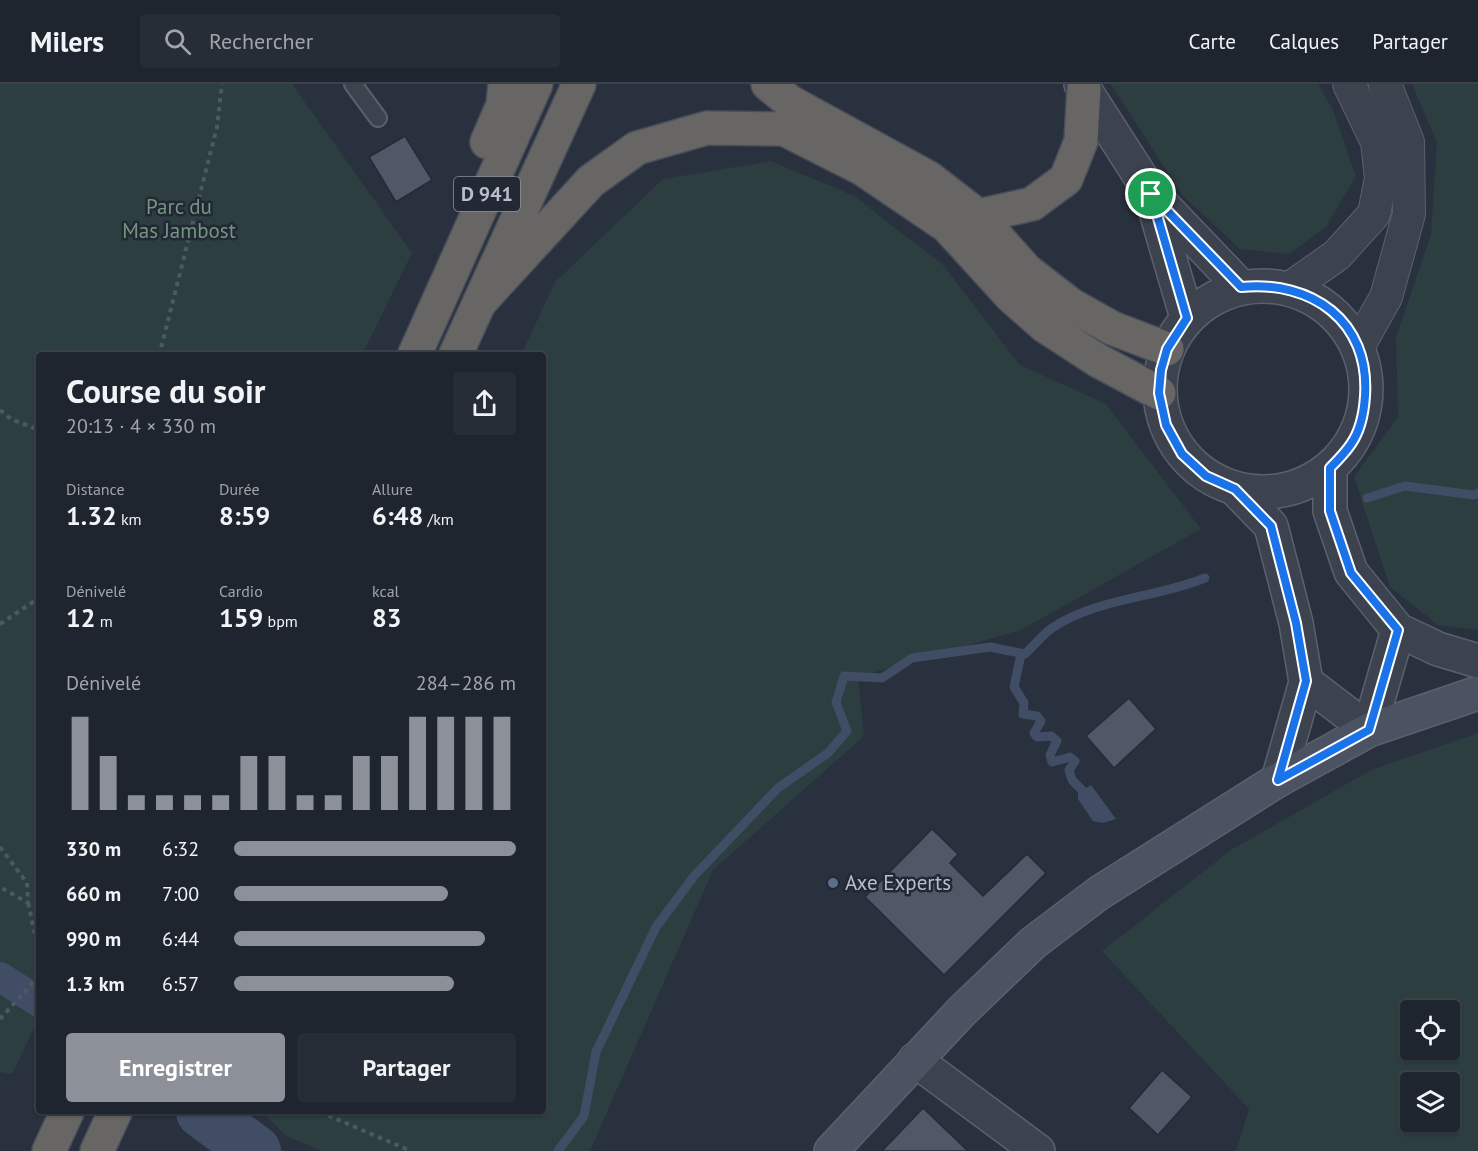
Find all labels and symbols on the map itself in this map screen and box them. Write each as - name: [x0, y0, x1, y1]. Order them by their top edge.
- pin: [1125, 168, 1176, 219]
- road number: D 941: [454, 177, 520, 211]
- park label: Parc du Mas Jambost: [122, 193, 236, 244]
- place label: Axe Experts: [845, 869, 951, 896]
- marker: Axe Experts: [826, 876, 840, 890]

